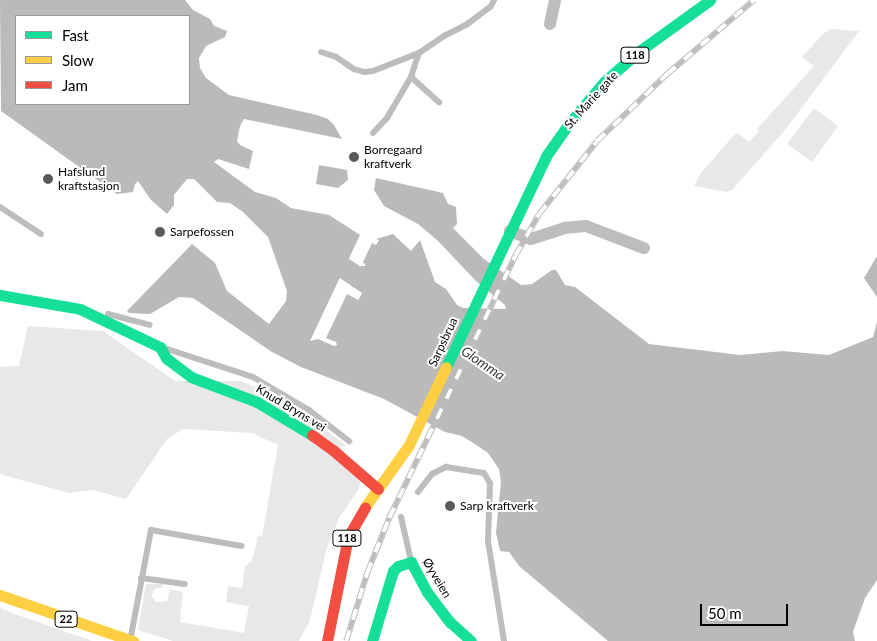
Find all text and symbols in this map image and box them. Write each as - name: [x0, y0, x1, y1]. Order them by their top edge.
- legend: [15, 15, 190, 105]
- text: Fast: [62, 26, 89, 44]
- road number: 118: [620, 46, 650, 64]
- text: Slow: [62, 51, 94, 69]
- street label: St. Marie gate: [561, 68, 621, 132]
- text: Jam: [62, 76, 88, 94]
- place label: Borregaard kraftverk: [364, 143, 422, 171]
- marker: Borregaard kraftverk: [348, 151, 360, 163]
- place label: Hafslund kraftstasjon: [58, 165, 119, 193]
- marker: Hafslund kraftstasjon: [42, 173, 54, 185]
- place label: Sarpefossen: [170, 225, 234, 239]
- marker: Sarpefossen: [154, 226, 166, 238]
- street label: Sarpsbrua: [425, 315, 461, 369]
- water label: Glomma: [458, 342, 508, 384]
- street label: Knud Bryns vei: [253, 381, 329, 435]
- place label: Sarp kraftverk: [460, 499, 534, 513]
- marker: Sarp kraftverk: [444, 500, 456, 512]
- road number: 118: [332, 530, 362, 546]
- street label: Øyveien: [419, 555, 455, 601]
- scale bar: [702, 594, 790, 626]
- text: 50 m: [708, 604, 742, 622]
- road number: 22: [54, 610, 78, 628]

